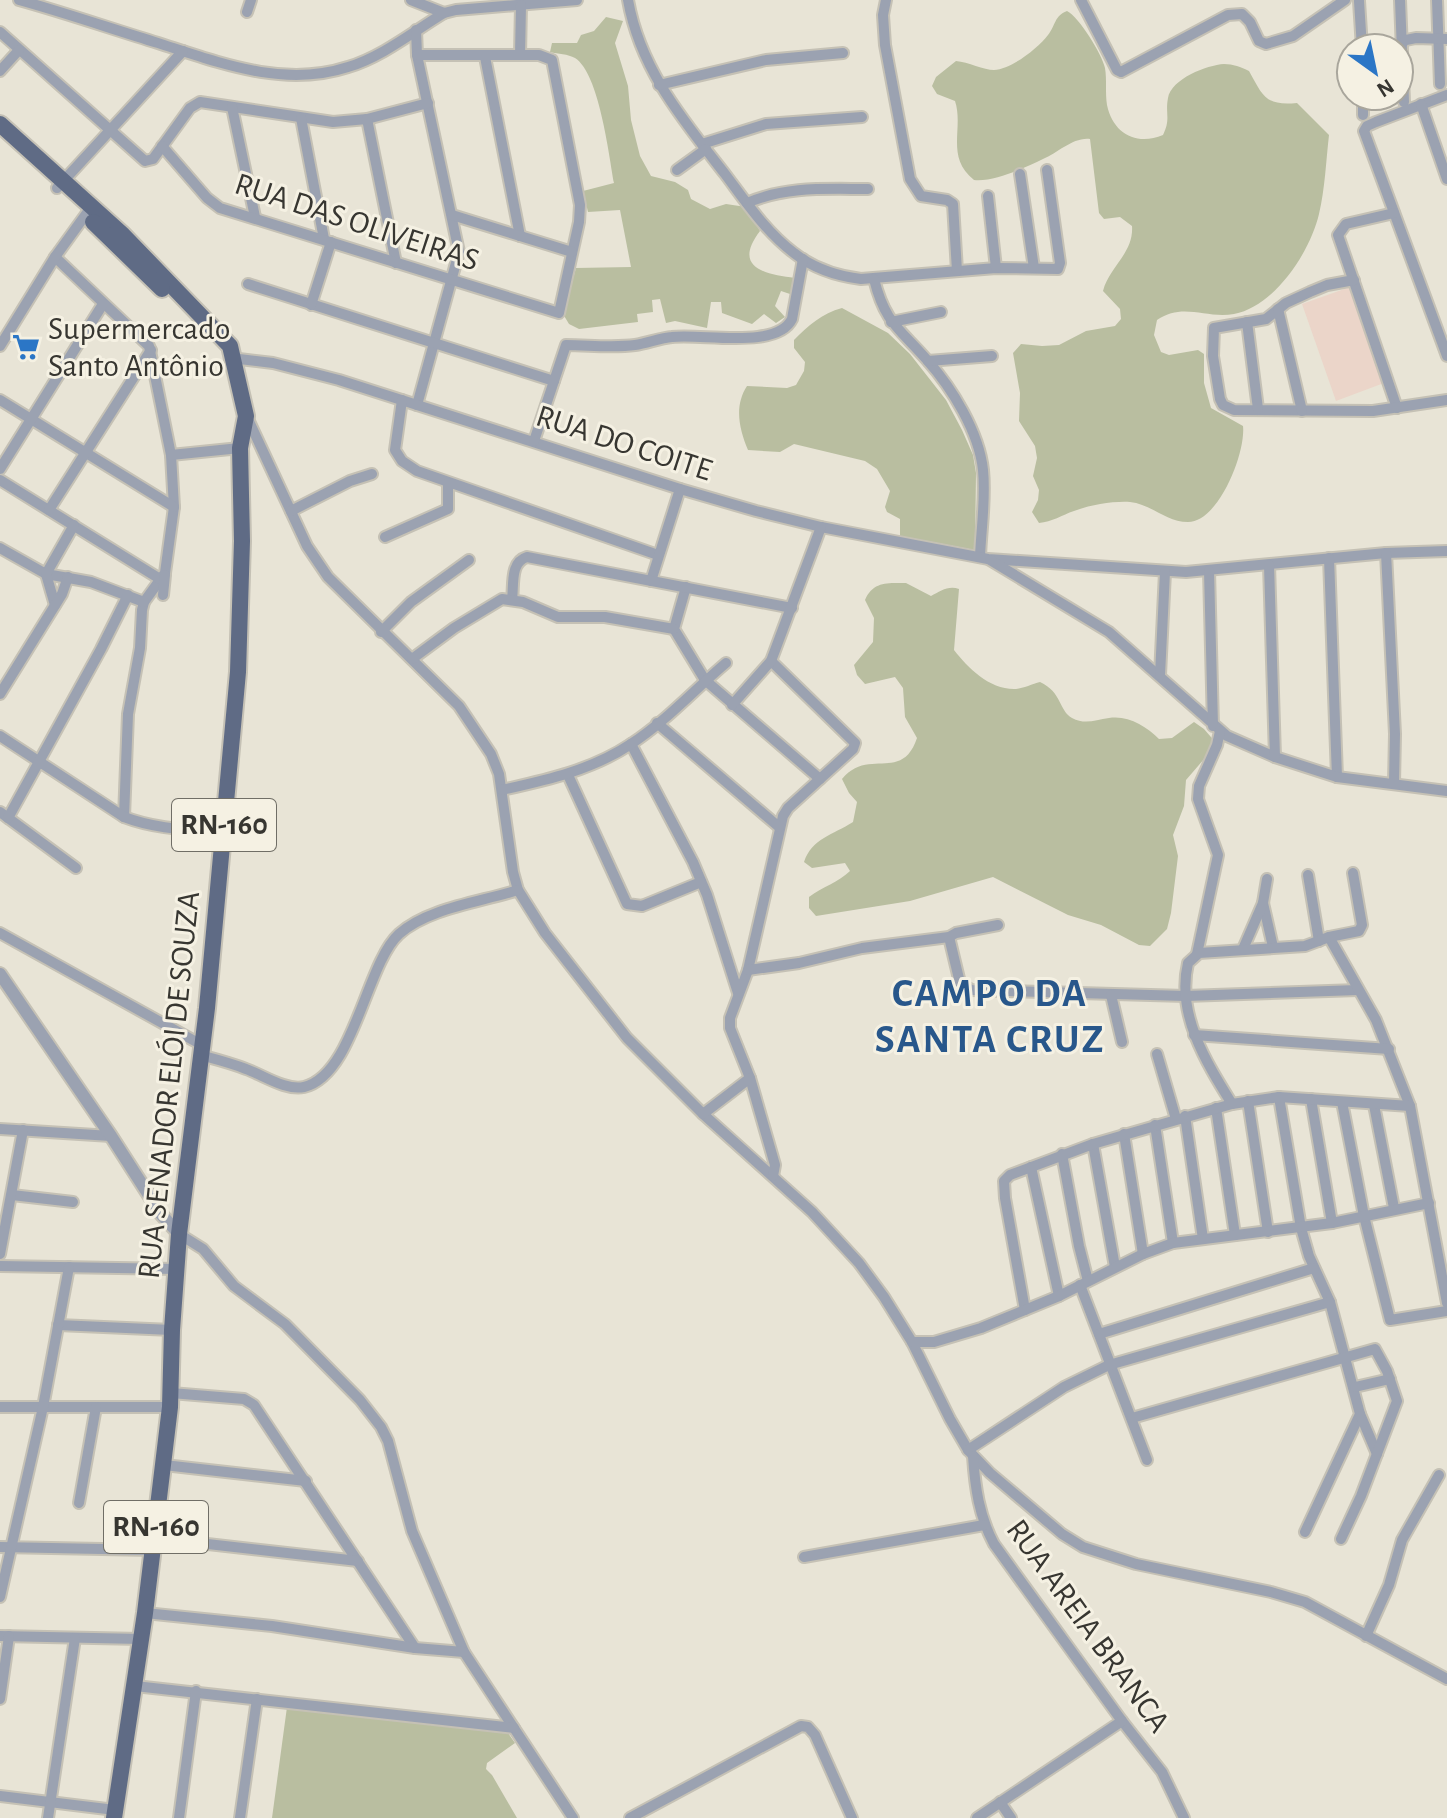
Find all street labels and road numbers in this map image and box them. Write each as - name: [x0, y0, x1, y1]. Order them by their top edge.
- street label: RUA DAS OLIVEIRAS: [231, 167, 483, 277]
- street label: RUA DO COITE: [532, 400, 716, 486]
- road number: RN-160: [172, 799, 276, 851]
- street label: RUA SENADOR ELÓI DE SOUZA: [131, 890, 205, 1280]
- road number: RN-160: [104, 1501, 208, 1553]
- street label: RUA AREIA BRANCA: [1000, 1514, 1176, 1738]

